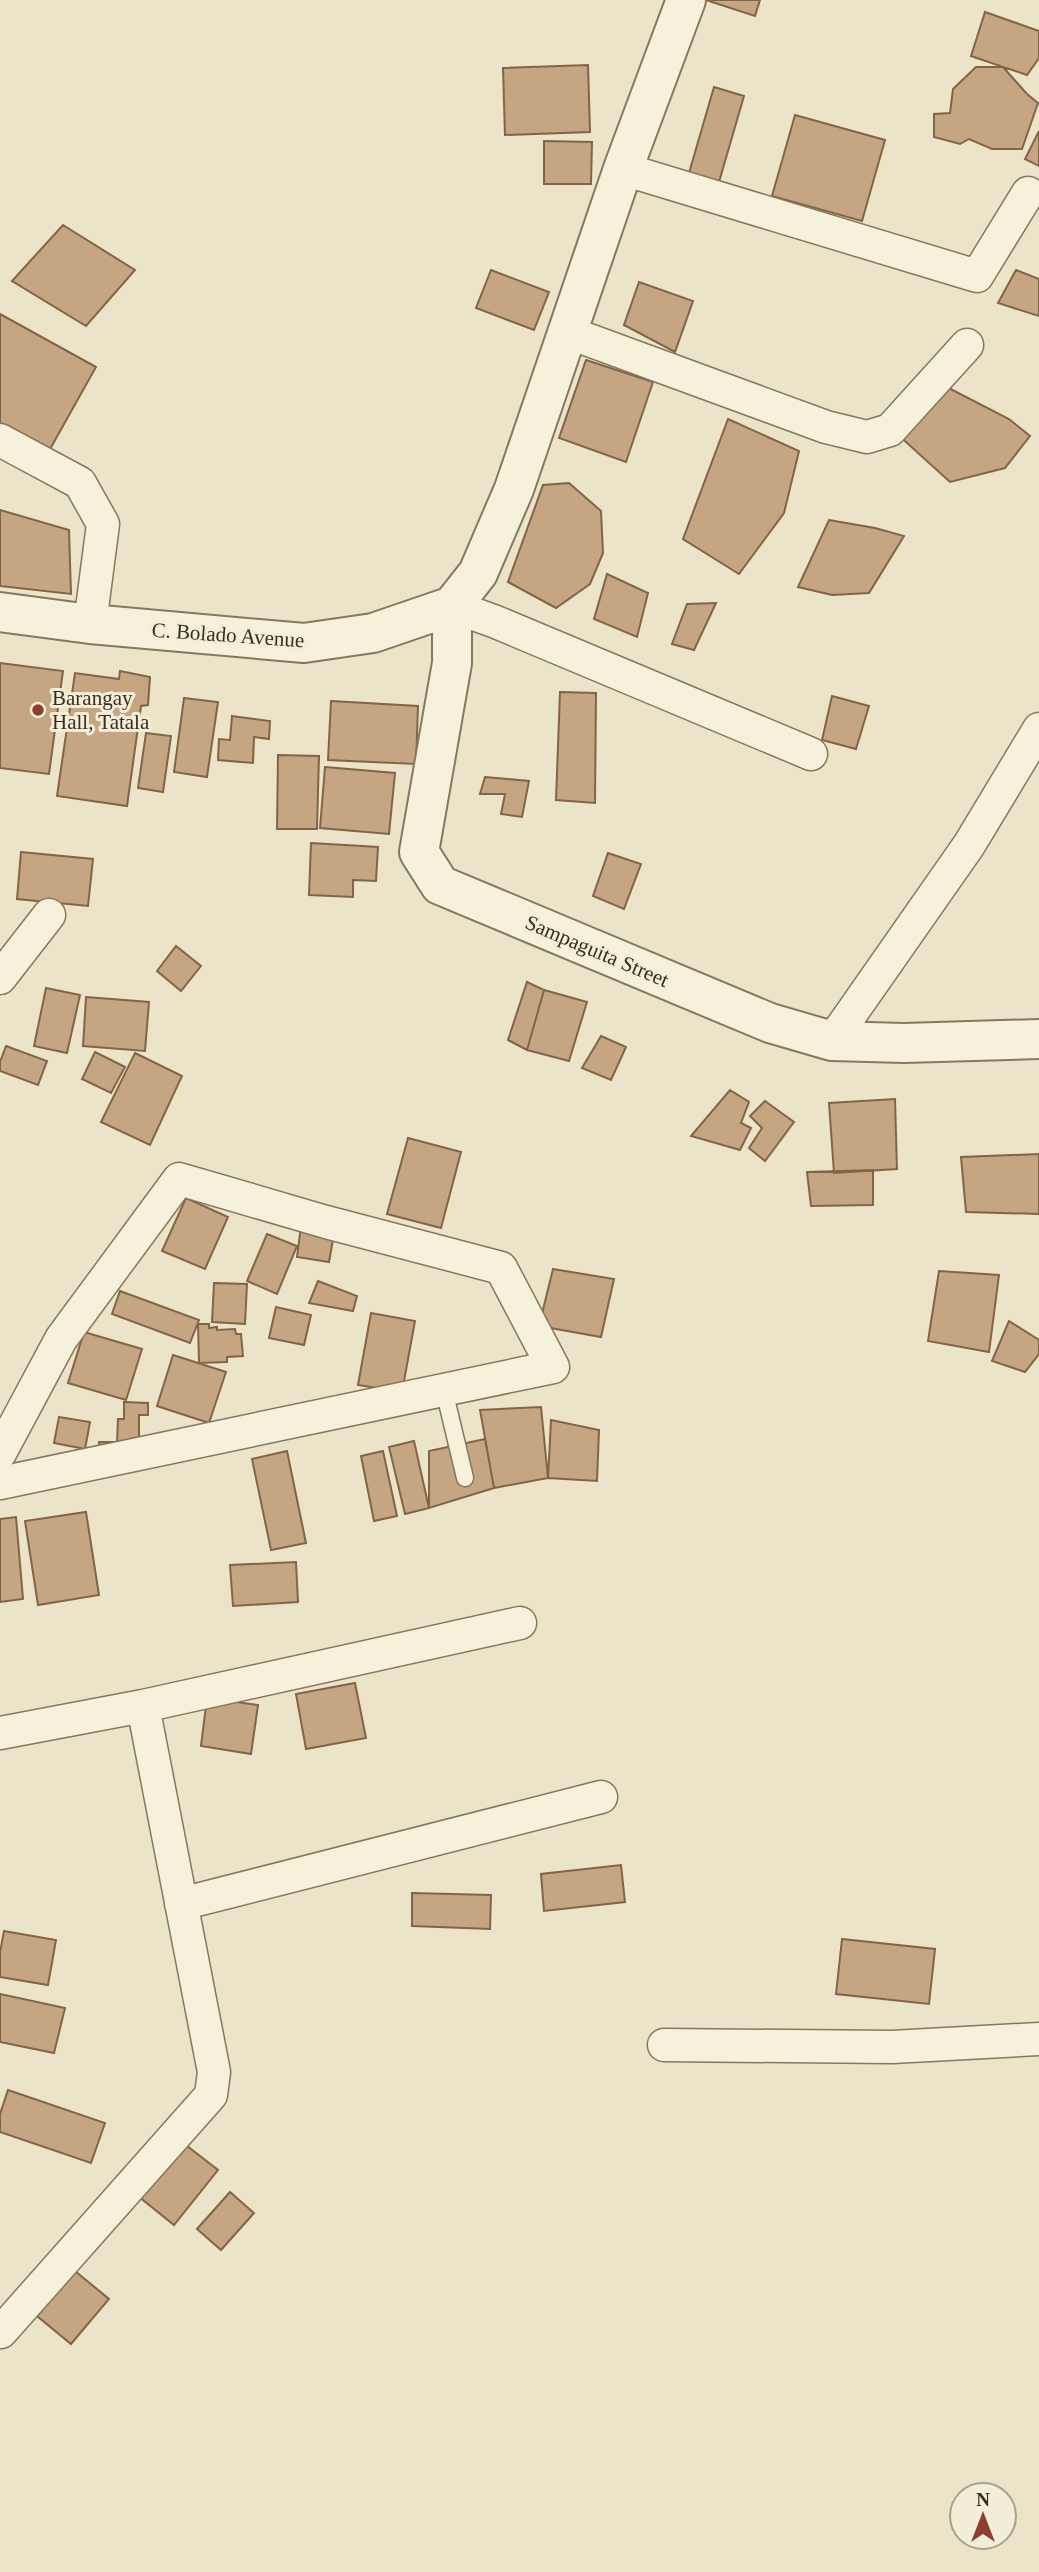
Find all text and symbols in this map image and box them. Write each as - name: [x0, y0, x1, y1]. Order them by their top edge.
- street label: C. Bolado Avenue: [151, 618, 305, 652]
- place label: Barangay Hall, Tatala: [52, 686, 150, 734]
- marker: Barangay Hall, Tatala: [30, 702, 46, 718]
- street label: Sampaguita Street: [522, 910, 672, 992]
- north arrow: [948, 2481, 1018, 2551]
- text: N: [976, 2489, 990, 2510]

